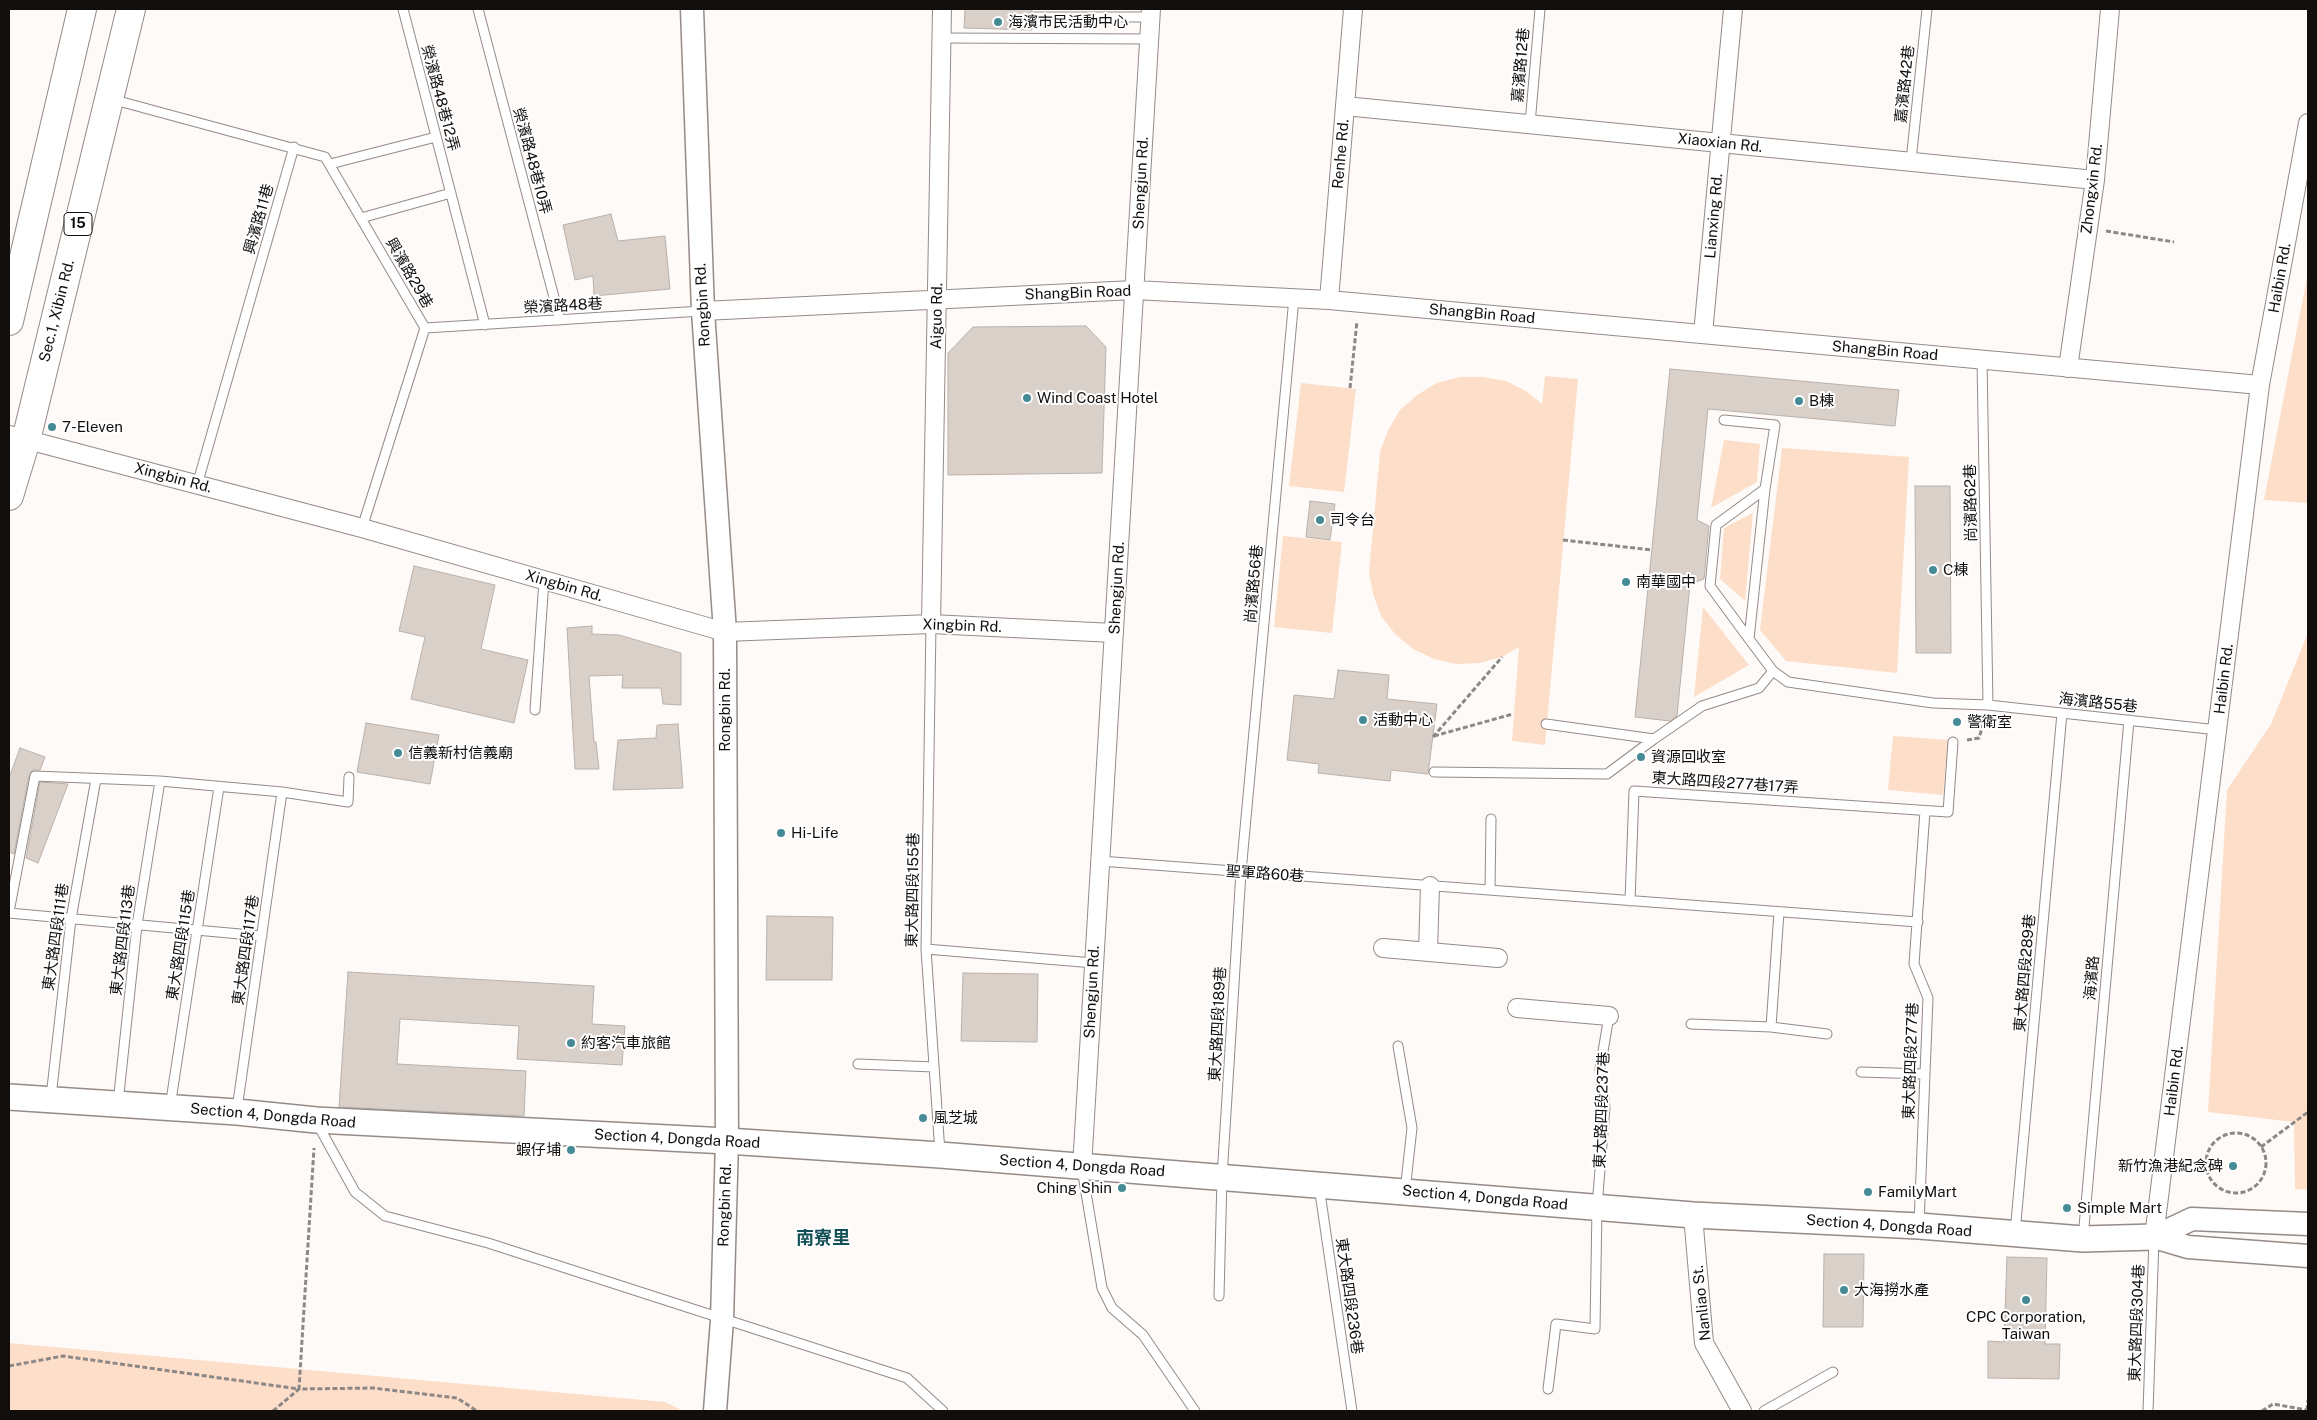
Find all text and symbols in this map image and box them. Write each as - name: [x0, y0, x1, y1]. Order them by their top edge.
- place label: 海濱市民活動中心: [1008, 13, 1128, 31]
- marker: 海濱市民活動中心: [992, 16, 1004, 28]
- street label: 嘉濱路12巷: [1509, 27, 1533, 103]
- street label: 榮濱路48巷12弄: [417, 43, 463, 153]
- street label: 嘉濱路42巷: [1892, 44, 1918, 124]
- street label: 榮濱路48巷10弄: [509, 106, 555, 216]
- street label: Renhe Rd.: [1329, 118, 1353, 190]
- street label: Xiaoxian Rd.: [1677, 130, 1763, 156]
- street label: Shengjun Rd.: [1130, 136, 1152, 230]
- street label: Zhongxin Rd.: [2078, 143, 2106, 235]
- street label: Lianxing Rd.: [1701, 173, 1727, 259]
- street label: 興濱路11巷: [240, 182, 278, 256]
- road number: 15: [64, 212, 92, 235]
- street label: 興濱路29巷: [382, 235, 436, 311]
- street label: Haibin Rd.: [2265, 242, 2295, 314]
- street label: Sec.1, Xibin Rd.: [36, 258, 78, 364]
- street label: Rongbin Rd.: [692, 263, 714, 347]
- street label: ShangBin Road: [1024, 282, 1132, 304]
- street label: Aiguo Rd.: [927, 283, 947, 349]
- street label: 榮濱路48巷: [523, 295, 603, 317]
- street label: ShangBin Road: [1428, 300, 1536, 328]
- street label: ShangBin Road: [1831, 337, 1939, 365]
- place label: Wind Coast Hotel: [1037, 389, 1158, 407]
- marker: Wind Coast Hotel: [1021, 392, 1033, 404]
- place label: B棟: [1809, 392, 1834, 410]
- marker: B棟: [1793, 395, 1805, 407]
- place label: 7-Eleven: [62, 418, 123, 436]
- marker: 7-Eleven: [46, 421, 58, 433]
- street label: Xingbin Rd.: [132, 459, 214, 497]
- street label: 尚濱路62巷: [1961, 464, 1981, 542]
- place label: 司令台: [1330, 511, 1375, 529]
- marker: 司令台: [1314, 514, 1326, 526]
- street label: Shengjun Rd.: [1106, 541, 1128, 635]
- street label: 尚濱路56巷: [1242, 544, 1266, 624]
- place label: C棟: [1943, 561, 1968, 579]
- marker: C棟: [1927, 564, 1939, 576]
- street label: Xingbin Rd.: [523, 566, 605, 606]
- place label: 南華國中: [1636, 573, 1696, 591]
- marker: 南華國中: [1620, 576, 1632, 588]
- street label: Xingbin Rd.: [922, 616, 1002, 636]
- street label: Haibin Rd.: [2211, 643, 2237, 715]
- street label: Rongbin Rd.: [716, 668, 734, 752]
- street label: 海濱路55巷: [2058, 690, 2138, 716]
- place label: 活動中心: [1373, 711, 1433, 729]
- place label: 警衛室: [1967, 713, 2012, 731]
- marker: 活動中心: [1357, 714, 1369, 726]
- marker: 警衛室: [1951, 716, 1963, 728]
- place label: 信義新村信義廟: [408, 744, 513, 762]
- marker: 信義新村信義廟: [392, 747, 404, 759]
- place label: 資源回收室: [1651, 748, 1726, 766]
- marker: 資源回收室: [1635, 751, 1647, 763]
- street label: 東大路四段277巷17弄: [1651, 769, 1799, 797]
- place label: Hi-Life: [791, 824, 839, 842]
- marker: Hi-Life: [775, 827, 787, 839]
- street label: 東大路四段155巷: [903, 832, 923, 948]
- street label: 聖軍路60巷: [1225, 862, 1305, 886]
- street label: 東大路四段111巷: [40, 882, 72, 992]
- street label: 東大路四段113巷: [107, 883, 139, 997]
- street label: 東大路四段115巷: [163, 888, 199, 1002]
- street label: 東大路四段117巷: [229, 894, 263, 1006]
- street label: 東大路四段289巷: [2011, 913, 2039, 1033]
- street label: Shengjun Rd.: [1081, 945, 1103, 1039]
- street label: 海濱路: [2081, 955, 2103, 1001]
- street label: 東大路四段189巷: [1206, 966, 1230, 1082]
- street label: 東大路四段277巷: [1900, 1002, 1922, 1120]
- place label: 約客汽車旅館: [581, 1034, 671, 1052]
- marker: 約客汽車旅館: [565, 1037, 577, 1049]
- street label: Haibin Rd.: [2161, 1045, 2187, 1117]
- street label: 東大路四段237巷: [1591, 1051, 1613, 1169]
- street label: Section 4, Dongda Road: [189, 1100, 357, 1132]
- place label: 風芝城: [933, 1109, 978, 1127]
- marker: 風芝城: [917, 1112, 929, 1124]
- street label: Section 4, Dongda Road: [593, 1126, 761, 1152]
- place label: 蝦仔埔: [516, 1141, 561, 1159]
- marker: 蝦仔埔: [565, 1144, 577, 1156]
- street label: Section 4, Dongda Road: [998, 1151, 1166, 1181]
- place label: 新竹漁港紀念碑: [2118, 1157, 2223, 1175]
- marker: 新竹漁港紀念碑: [2227, 1160, 2239, 1172]
- street label: Rongbin Rd.: [715, 1163, 735, 1247]
- place label: Ching Shin: [1036, 1179, 1112, 1197]
- marker: Ching Shin: [1116, 1182, 1128, 1194]
- street label: Section 4, Dongda Road: [1401, 1182, 1569, 1214]
- place label: FamilyMart: [1878, 1183, 1957, 1201]
- marker: FamilyMart: [1862, 1186, 1874, 1198]
- place label: Simple Mart: [2077, 1199, 2162, 1217]
- marker: Simple Mart: [2061, 1202, 2073, 1214]
- street label: Section 4, Dongda Road: [1805, 1211, 1973, 1241]
- district label: 南寮里: [796, 1227, 850, 1249]
- street label: 東大路四段236巷: [1332, 1237, 1366, 1355]
- street label: Nanliao St.: [1689, 1264, 1715, 1342]
- street label: 東大路四段304巷: [2126, 1264, 2148, 1382]
- place label: 大海撈水產: [1854, 1281, 1929, 1299]
- marker: 大海撈水產: [1838, 1284, 1850, 1296]
- marker: CPC Corporation, Taiwan: [2020, 1294, 2032, 1306]
- place label: CPC Corporation, Taiwan: [1966, 1308, 2086, 1343]

